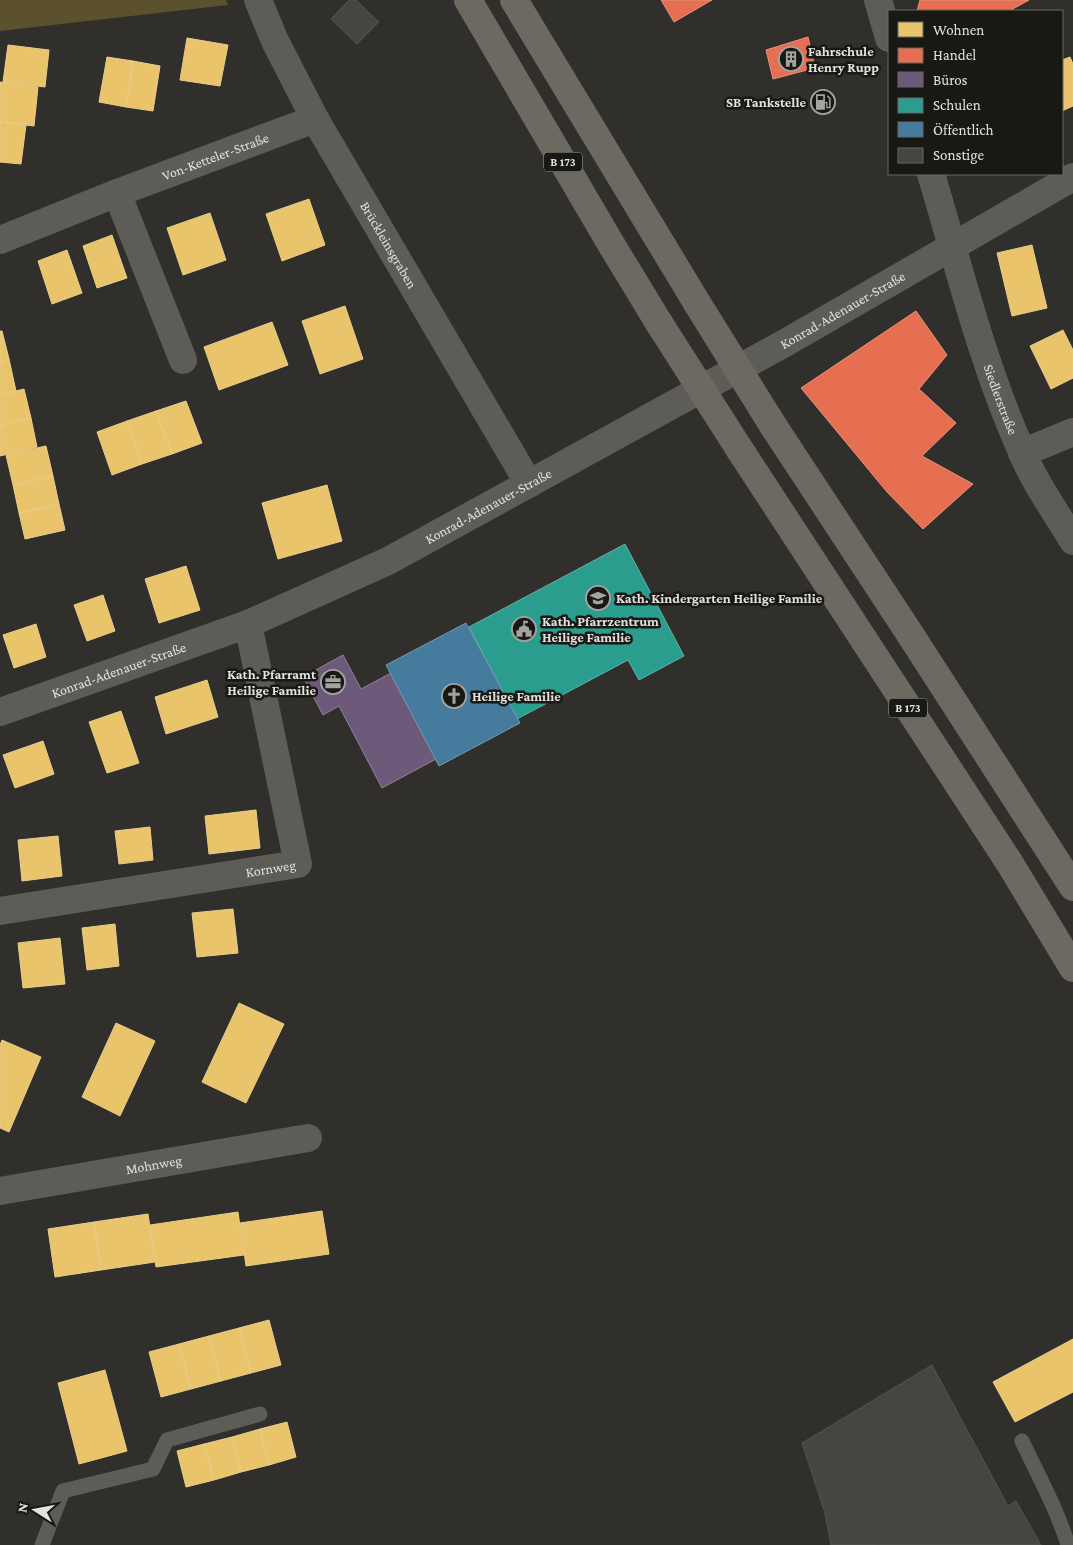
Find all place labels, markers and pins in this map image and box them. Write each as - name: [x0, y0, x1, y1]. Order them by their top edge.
- place label: Fahrschule Henry Rupp: [808, 43, 879, 75]
- building icon: Fahrschule Henry Rupp: [778, 46, 804, 72]
- fuel station icon: SB Tankstelle: [810, 89, 836, 115]
- place label: SB Tankstelle: [726, 94, 806, 110]
- school or university icon: Kath. Kindergarten Heilige Familie: [585, 585, 611, 611]
- place label: Kath. Kindergarten Heilige Familie: [616, 590, 823, 606]
- place label: Kath. Pfarrzentrum Heilige Familie: [542, 613, 659, 645]
- public building icon: Kath. Pfarrzentrum Heilige Familie: [511, 616, 537, 642]
- place label: Kath. Pfarramt Heilige Familie: [227, 666, 317, 698]
- office icon: Kath. Pfarramt Heilige Familie: [320, 669, 346, 695]
- church icon: Heilige Familie: [441, 683, 467, 709]
- place label: Heilige Familie: [472, 688, 561, 704]

